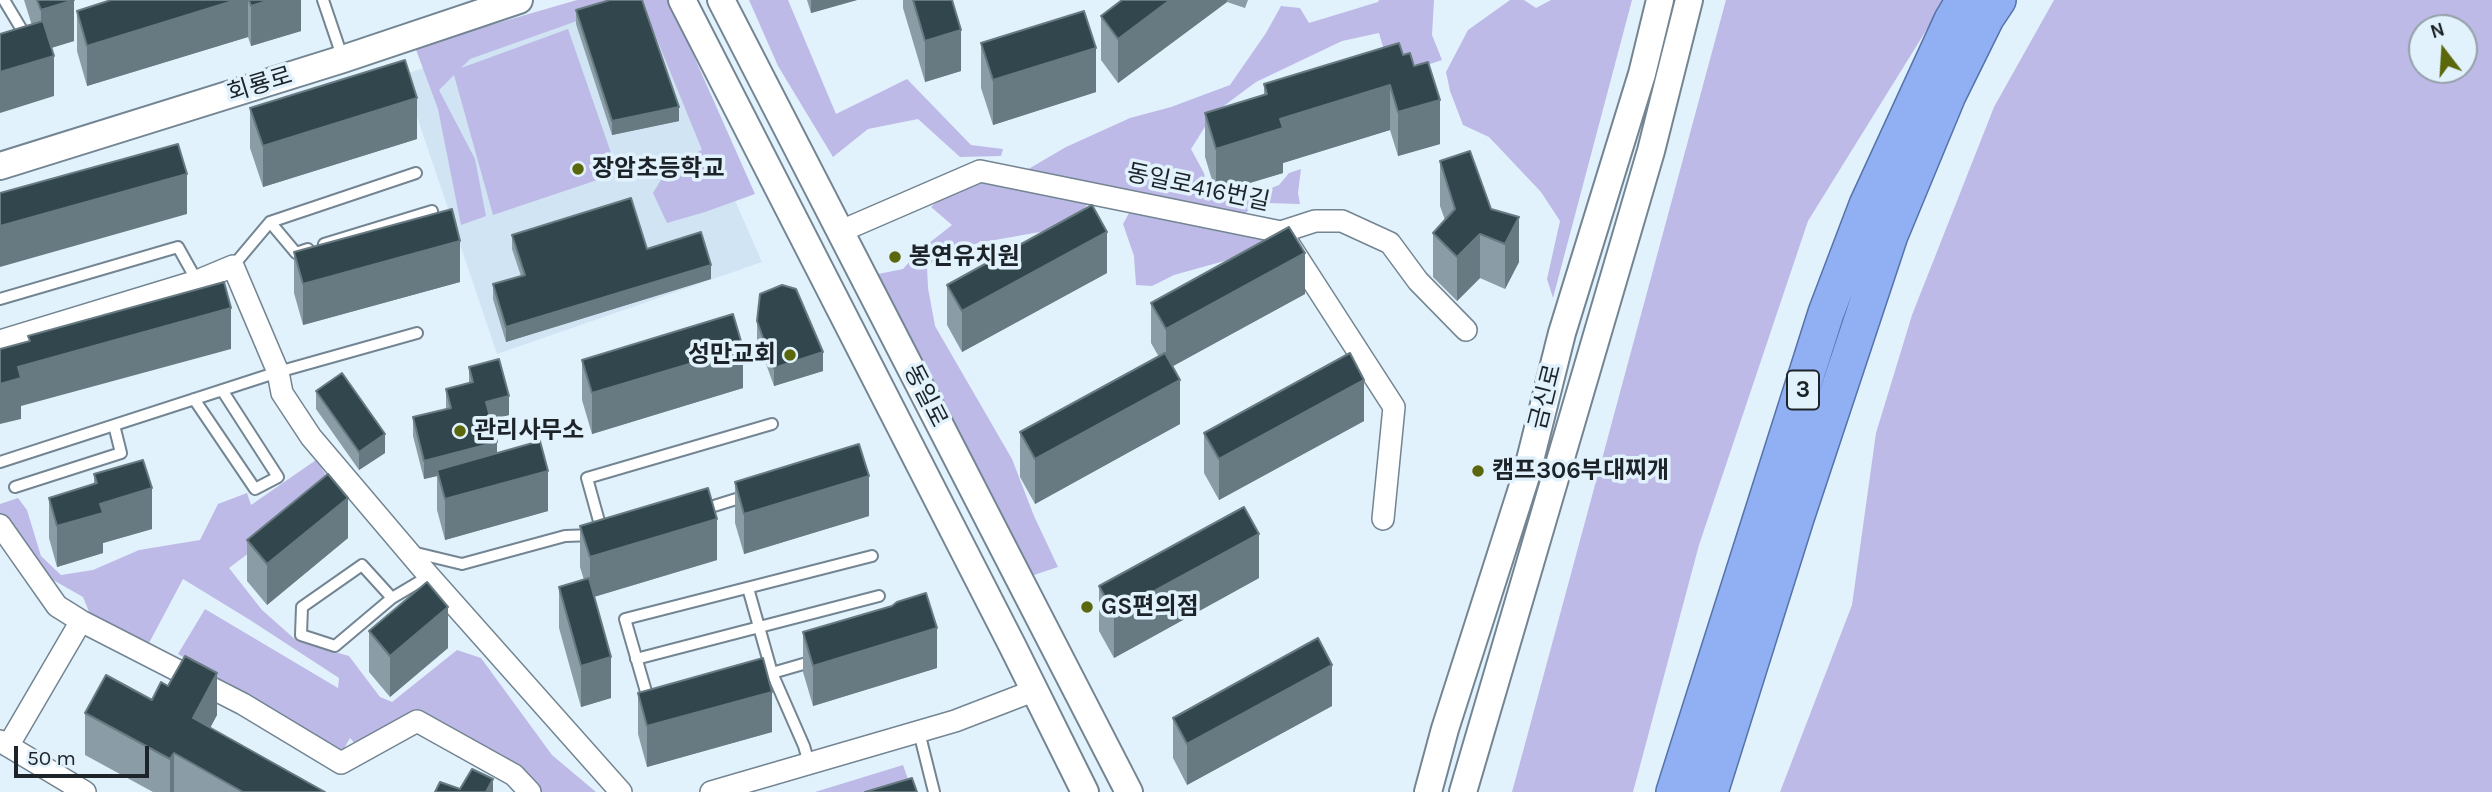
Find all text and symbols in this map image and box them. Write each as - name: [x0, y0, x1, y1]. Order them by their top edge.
- north arrow: [2408, 14, 2478, 84]
- text: N: [2428, 18, 2447, 43]
- street label: 회룡로: [224, 62, 296, 108]
- place label: 장암초등학교: [592, 155, 724, 183]
- street label: 동일로416번길: [1124, 159, 1272, 217]
- marker: 장암초등학교: [570, 161, 586, 177]
- place label: 봉연유치원: [909, 243, 1019, 271]
- marker: 봉연유치원: [887, 249, 903, 265]
- place label: 성만교회: [688, 341, 776, 369]
- marker: 성만교회: [782, 347, 798, 363]
- street label: 동일로: [897, 360, 953, 432]
- street label: 금신로: [1524, 361, 1568, 433]
- road number: 3: [1787, 370, 1819, 410]
- place label: 관리사무소: [474, 417, 584, 445]
- marker: 관리사무소: [452, 423, 468, 439]
- place label: 캠프306부대찌개: [1492, 457, 1669, 485]
- marker: 캠프306부대찌개: [1470, 463, 1486, 479]
- place label: GS편의점: [1101, 593, 1199, 621]
- marker: GS편의점: [1079, 599, 1095, 615]
- scale bar: [18, 732, 152, 776]
- text: 50 m: [27, 746, 76, 770]

